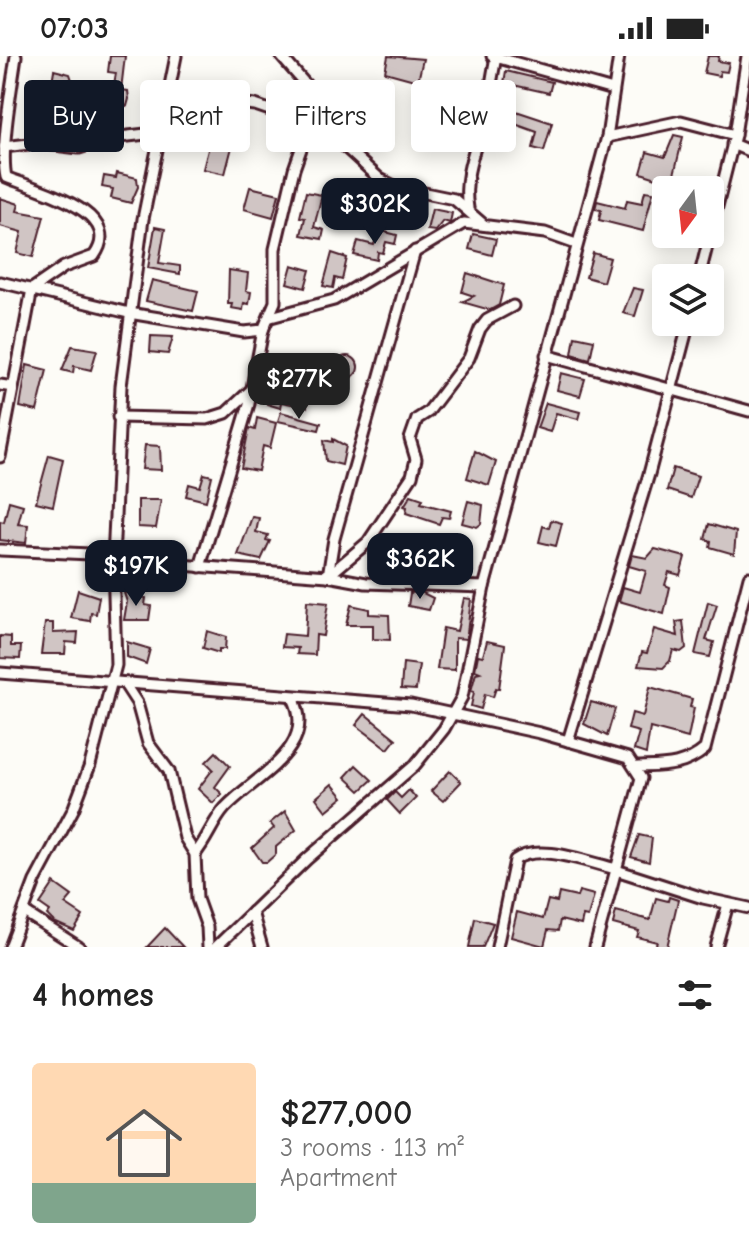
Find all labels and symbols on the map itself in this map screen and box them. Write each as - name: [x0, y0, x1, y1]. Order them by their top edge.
- north arrow: [652, 176, 724, 248]
- pin: $302K: [319, 178, 431, 246]
- pin: $277K: [243, 353, 355, 421]
- pin: $362K: [364, 533, 476, 601]
- pin: $197K: [80, 540, 192, 608]

